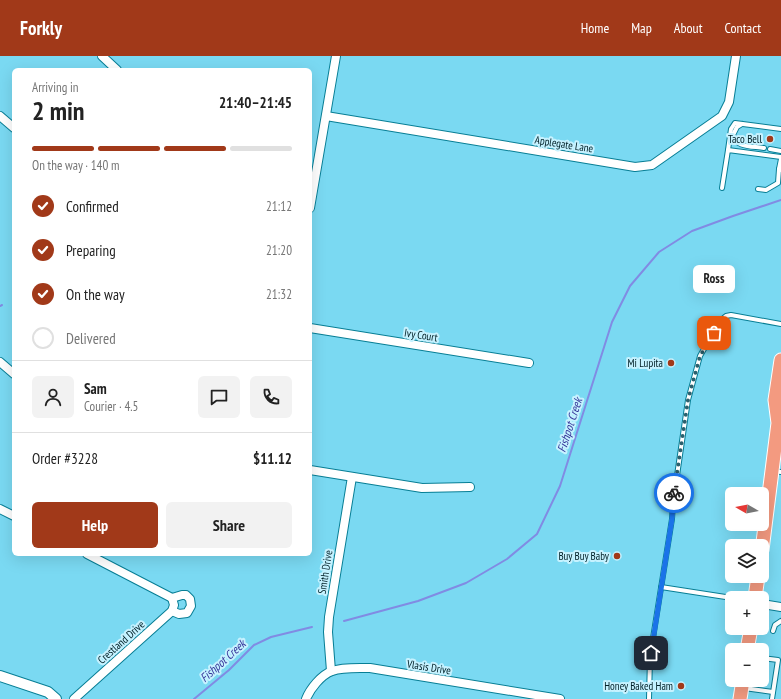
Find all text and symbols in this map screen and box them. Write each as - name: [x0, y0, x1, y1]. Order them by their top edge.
- text: Forkly: [20, 16, 62, 40]
- text: Home: [581, 19, 609, 37]
- text: Map: [631, 19, 652, 37]
- text: About: [674, 19, 703, 37]
- text: Contact: [725, 19, 761, 37]
- text: Arriving in: [32, 79, 79, 96]
- text: 21:40–21:45: [219, 93, 292, 112]
- text: 2 min: [32, 94, 85, 127]
- street label: Applegate Lane: [534, 132, 595, 156]
- place label: Taco Bell: [728, 132, 762, 146]
- marker: Taco Bell: [765, 134, 775, 144]
- text: On the way · 140 m: [32, 157, 119, 174]
- icon: check: [32, 195, 54, 217]
- text: Confirmed: [66, 197, 119, 216]
- text: 21:12: [266, 198, 292, 215]
- icon: check: [32, 239, 54, 261]
- text: Preparing: [66, 241, 116, 260]
- text: 21:20: [266, 242, 292, 259]
- callout: Ross: [693, 265, 735, 293]
- text: Ross: [704, 270, 724, 287]
- icon: check: [32, 283, 54, 305]
- text: On the way: [66, 285, 125, 304]
- text: 21:32: [266, 286, 292, 303]
- pin: [697, 316, 731, 350]
- icon: bag: [703, 322, 725, 344]
- street label: Ivy Court: [403, 325, 439, 345]
- text: Delivered: [66, 329, 116, 348]
- place label: Mi Lupita: [627, 356, 663, 370]
- marker: Mi Lupita: [666, 358, 676, 368]
- button: person: [32, 376, 74, 418]
- button: chat: [198, 376, 240, 418]
- button: phone: [250, 376, 292, 418]
- text: Sam: [84, 379, 107, 398]
- water label: Fishpot Creek: [554, 395, 586, 454]
- text: Courier · 4.5: [84, 398, 138, 415]
- text: Order #3228: [32, 449, 98, 468]
- text: $11.12: [253, 449, 292, 468]
- courier: [654, 473, 694, 513]
- icon: bike: [663, 482, 685, 504]
- north arrow: [725, 487, 769, 531]
- map controls: [725, 487, 769, 687]
- button: Help: [32, 502, 158, 548]
- button: Share: [166, 502, 292, 548]
- button: layers: [725, 539, 769, 583]
- street label: Smith Drive: [315, 549, 335, 595]
- place label: Buy Buy Baby: [558, 549, 610, 563]
- marker: Buy Buy Baby: [612, 551, 622, 561]
- button: +: [725, 591, 769, 635]
- street label: Crestland Drive: [95, 617, 148, 667]
- water label: Fishpot Creek: [197, 635, 250, 685]
- pin: [634, 636, 668, 670]
- icon: home: [640, 642, 662, 664]
- button: −: [725, 643, 769, 687]
- street label: Vlasis Drive: [405, 656, 452, 677]
- place label: Honey Baked Ham: [604, 679, 673, 693]
- marker: Honey Baked Ham: [676, 681, 686, 691]

